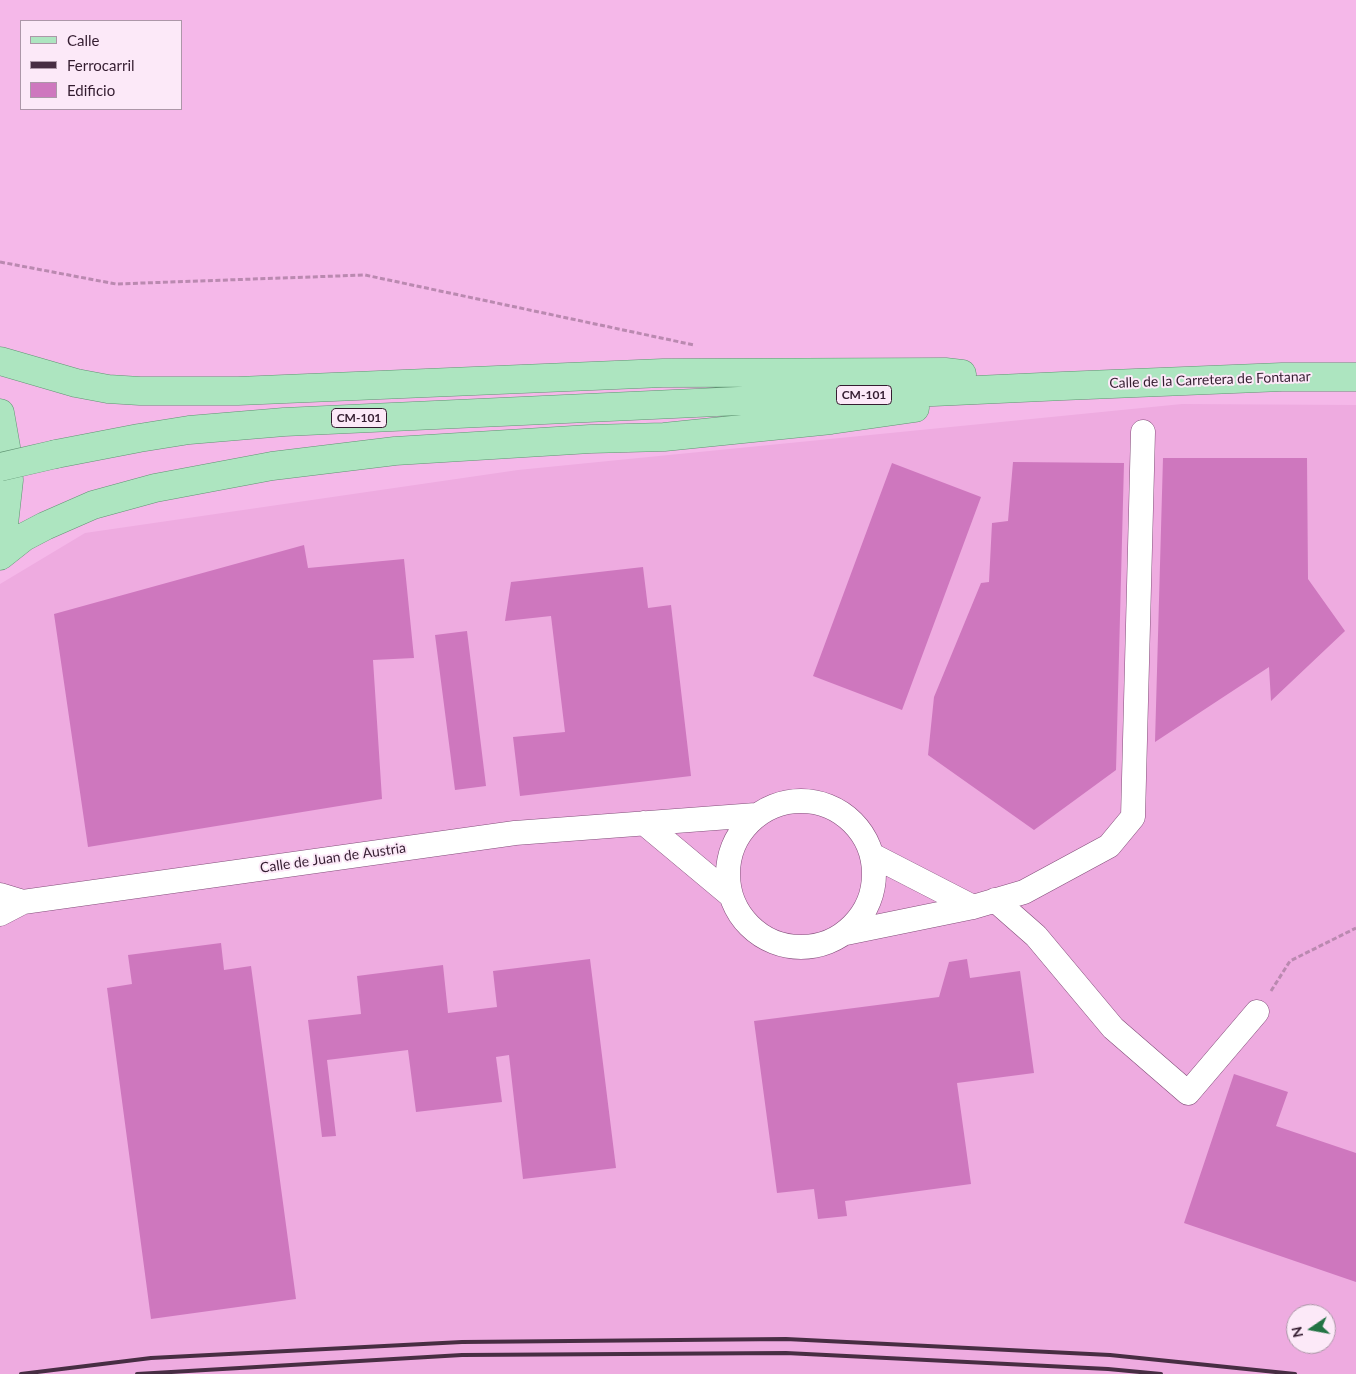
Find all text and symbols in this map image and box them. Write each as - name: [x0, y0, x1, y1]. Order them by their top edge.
- legend: [20, 20, 182, 110]
- text: Calle: [67, 31, 99, 49]
- text: Ferrocarril: [67, 56, 135, 74]
- text: Edificio: [67, 81, 115, 99]
- street label: Calle de la Carretera de Fontanar: [1109, 368, 1311, 392]
- road number: CM-101: [836, 386, 892, 404]
- road number: CM-101: [332, 408, 386, 428]
- street label: Calle de Juan de Austria: [259, 839, 407, 877]
- north arrow: [1286, 1304, 1336, 1354]
- text: N: [1287, 1325, 1306, 1339]

